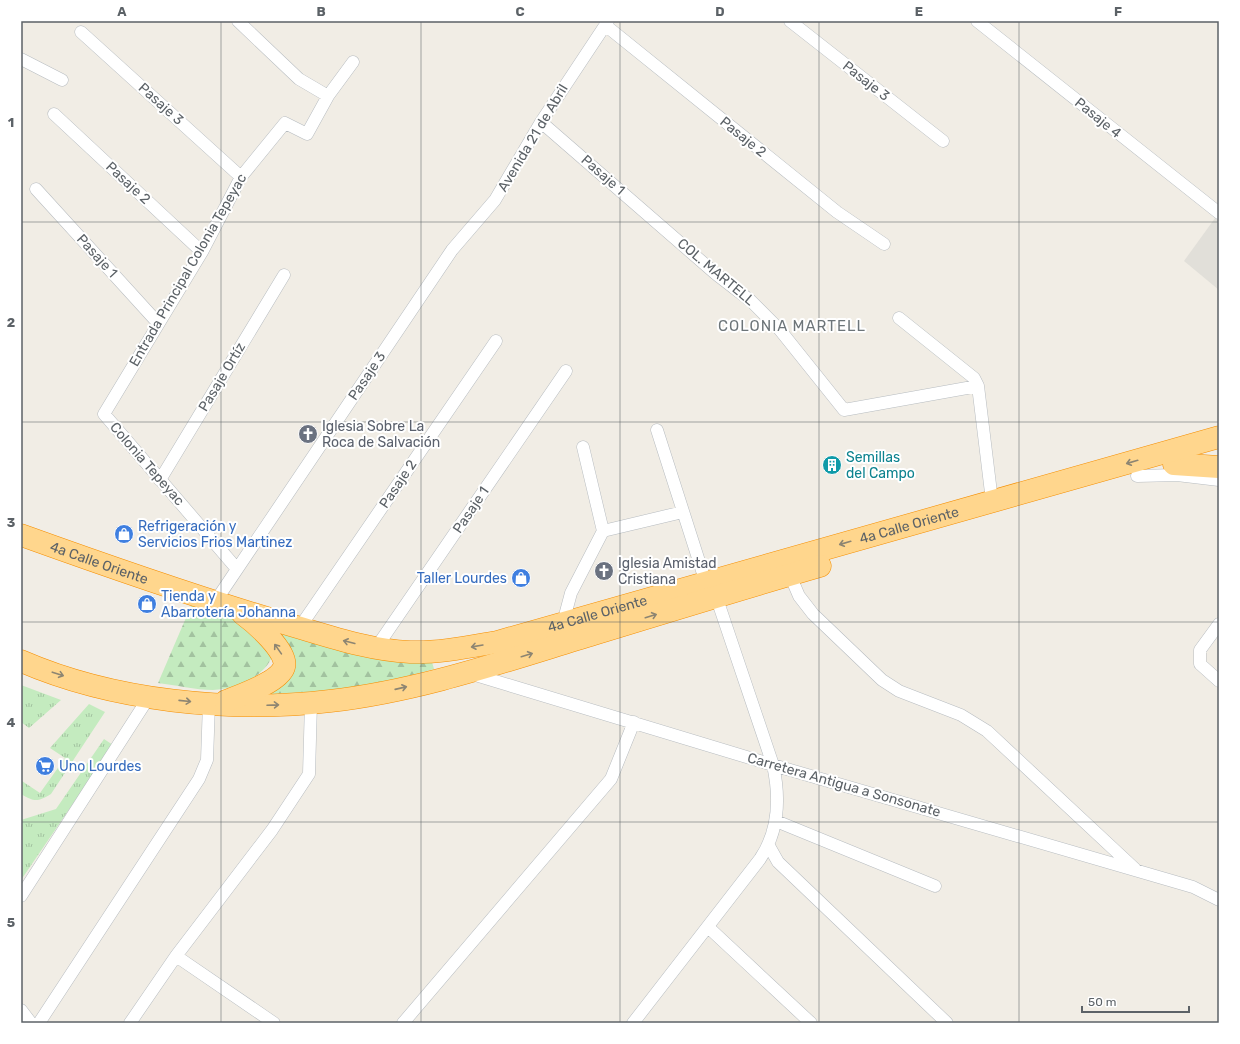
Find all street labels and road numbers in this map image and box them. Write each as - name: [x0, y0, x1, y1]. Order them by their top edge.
- street label: Pasaje 3: [839, 57, 893, 105]
- street label: Pasaje 3: [135, 79, 187, 129]
- street label: Avenida 21 de Abril: [494, 81, 572, 195]
- street label: Pasaje 4: [1071, 94, 1125, 142]
- street label: Pasaje 2: [716, 113, 770, 161]
- street label: Pasaje 1: [578, 151, 628, 199]
- street label: Pasaje 2: [102, 158, 154, 208]
- street label: Entrada Principal Colonia Tepeyac: [126, 170, 250, 369]
- street label: Pasaje 1: [73, 231, 121, 281]
- street label: COL. MARTELL: [674, 235, 758, 309]
- street label: Pasaje Ortíz: [195, 340, 249, 414]
- street label: Pasaje 3: [345, 349, 389, 403]
- street label: Colonia Tepeyac: [106, 419, 188, 509]
- street label: Pasaje 2: [376, 457, 420, 511]
- street label: Pasaje 1: [449, 484, 493, 536]
- street label: 4a Calle Oriente: [857, 503, 961, 547]
- street label: 4a Calle Oriente: [48, 538, 151, 588]
- street label: 4a Calle Oriente: [546, 591, 649, 636]
- street label: Carretera Antigua a Sonsonate: [745, 749, 943, 821]

